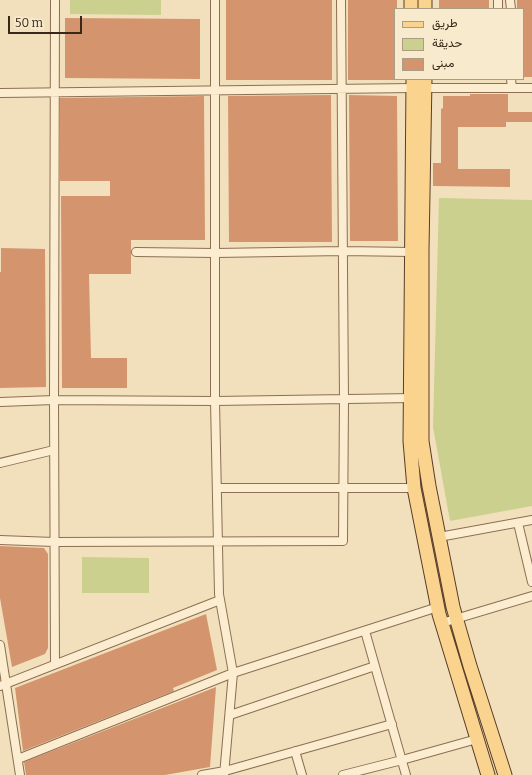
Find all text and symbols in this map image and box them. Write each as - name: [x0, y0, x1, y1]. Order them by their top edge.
- scale bar: [10, 8, 84, 34]
- legend: [394, 8, 524, 80]
- text: 50 m: [15, 16, 43, 30]
- text: طريق: [432, 16, 457, 30]
- text: حديقة: [432, 36, 462, 50]
- text: مبنى: [432, 56, 454, 70]

